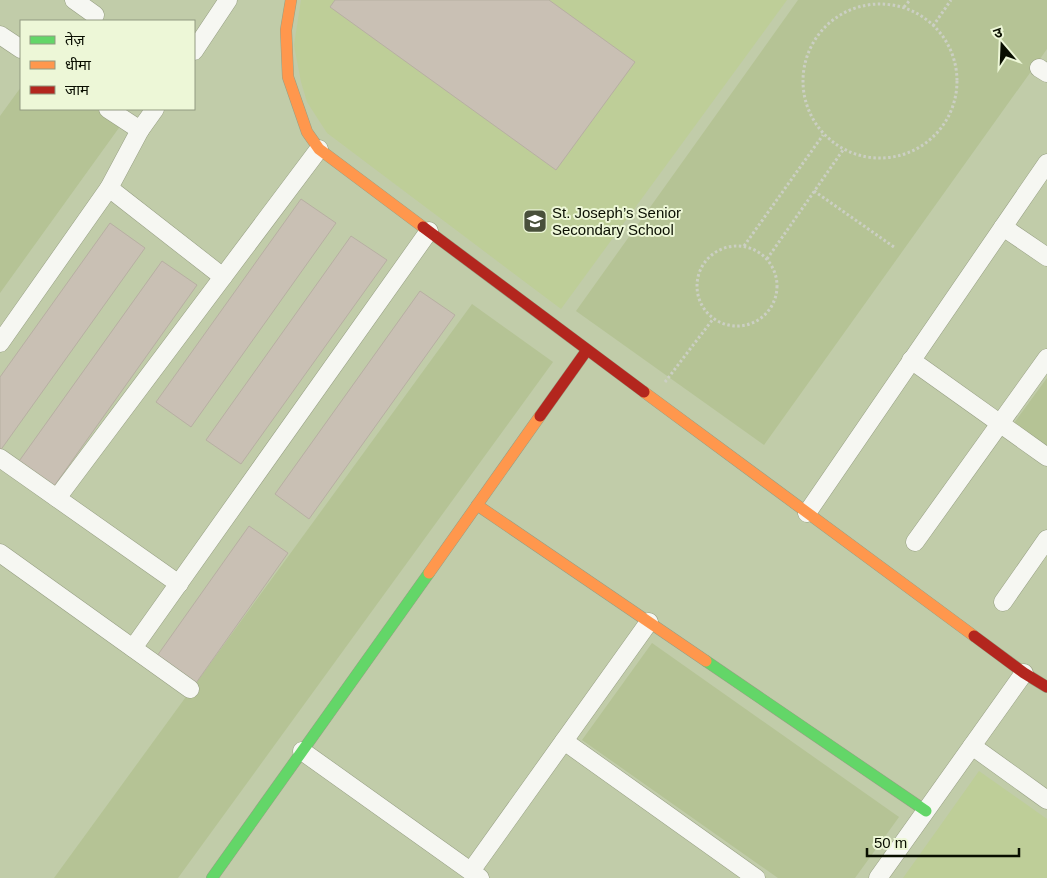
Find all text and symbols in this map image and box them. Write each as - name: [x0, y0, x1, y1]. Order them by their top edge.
- legend: [20, 20, 195, 110]
- north arrow: [977, 20, 1027, 70]
- text: उ: [991, 24, 1005, 42]
- text: तेज़: [65, 31, 86, 48]
- text: धीमा: [65, 56, 92, 73]
- text: जाम: [65, 81, 90, 98]
- place label: St. Joseph’s Senior Secondary School: [552, 204, 681, 238]
- school or university icon: St. Joseph’s Senior Secondary School: [522, 208, 548, 234]
- scale bar: [867, 826, 1020, 858]
- text: 50 m: [874, 834, 907, 851]

